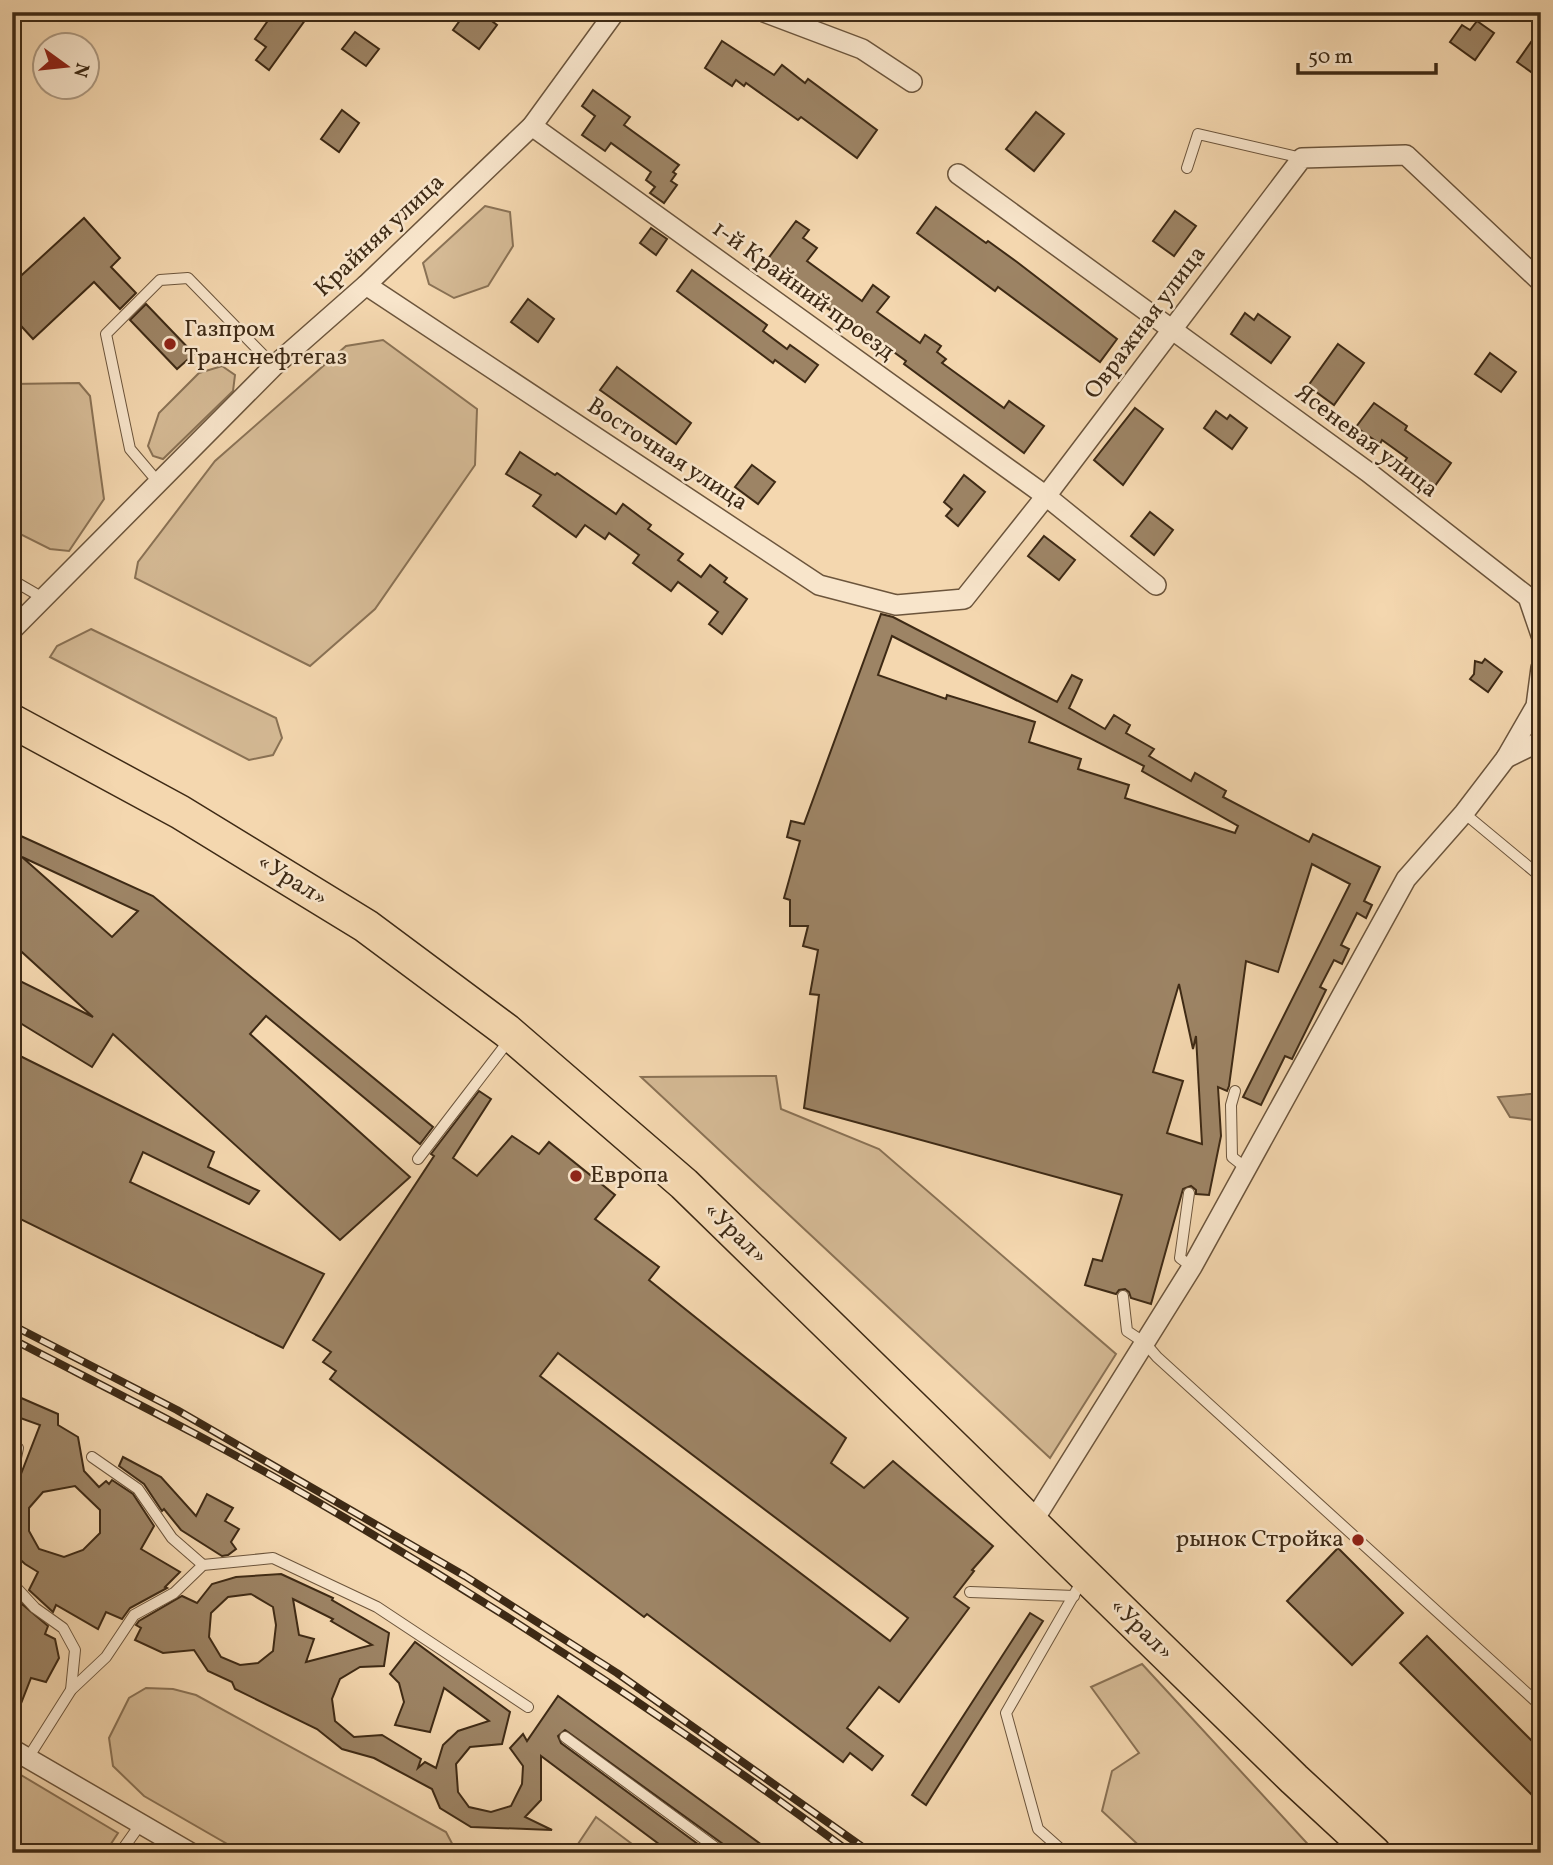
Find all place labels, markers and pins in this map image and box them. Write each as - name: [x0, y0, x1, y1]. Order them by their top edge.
- place label: Газпром Транснефтегаз: [184, 313, 347, 375]
- marker: Газпром Транснефтегаз: [162, 336, 178, 352]
- place label: Европа: [590, 1159, 669, 1193]
- marker: Европа: [568, 1168, 584, 1184]
- place label: рынок Стройка: [1176, 1523, 1344, 1557]
- marker: рынок Стройка: [1350, 1532, 1366, 1548]

